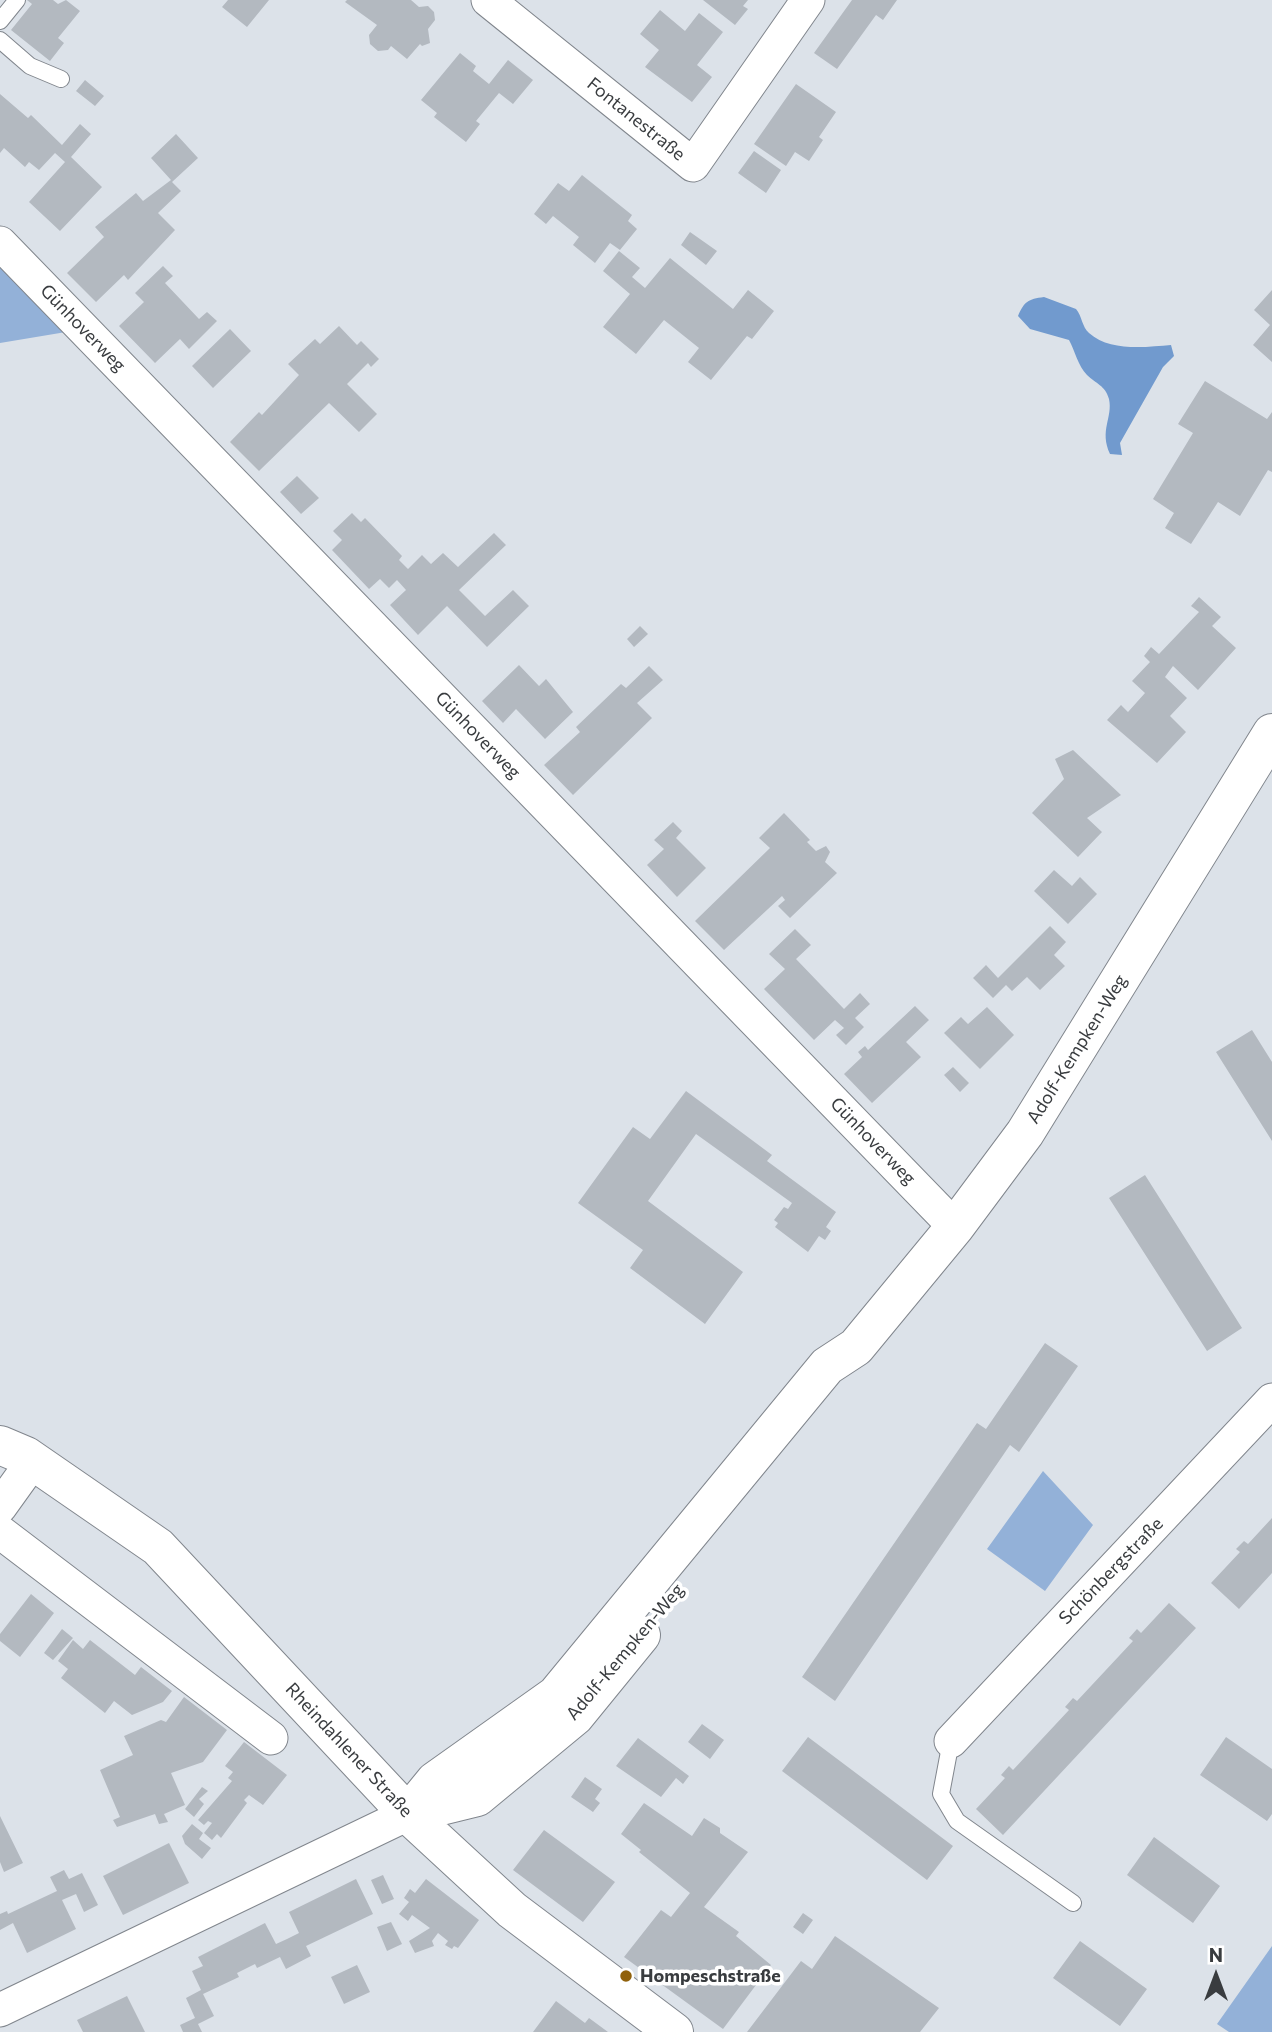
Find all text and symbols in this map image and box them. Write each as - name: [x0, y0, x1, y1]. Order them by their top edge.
- street label: Fontanestraße: [583, 73, 689, 165]
- street label: Günhoverweg: [36, 280, 130, 376]
- street label: Günhoverweg: [431, 687, 525, 783]
- street label: Adolf-Kempken-Weg: [1022, 971, 1132, 1127]
- street label: Günhoverweg: [826, 1093, 920, 1189]
- street label: Schönbergstraße: [1055, 1513, 1167, 1629]
- street label: Adolf-Kempken-Weg: [562, 1579, 688, 1725]
- street label: Rheindahlener Straße: [281, 1678, 417, 1822]
- north arrow: [1181, 1941, 1251, 2011]
- text: N: [1209, 1943, 1223, 1966]
- place label: Hompeschstraße: [640, 1965, 781, 1987]
- marker: Hompeschstraße: [618, 1968, 634, 1984]

